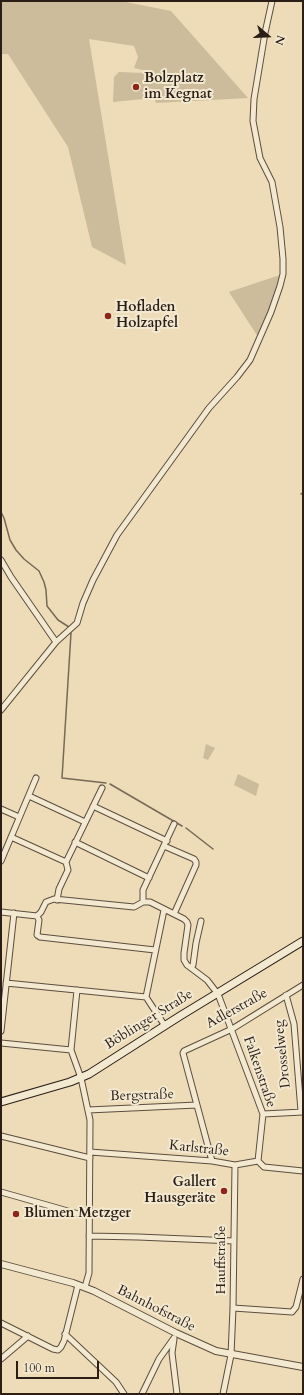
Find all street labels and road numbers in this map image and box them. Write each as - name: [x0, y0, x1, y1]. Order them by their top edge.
- street label: Adlerstraße: [203, 985, 271, 1033]
- street label: Böblinger Straße: [102, 986, 196, 1054]
- street label: Drosselweg: [271, 1019, 295, 1089]
- street label: Falkenstraße: [239, 1034, 279, 1110]
- street label: Bergstraße: [110, 1086, 174, 1106]
- street label: Karlstraße: [168, 1138, 230, 1160]
- street label: Hauffstraße: [214, 1226, 230, 1294]
- street label: Bahnhofstraße: [114, 1282, 198, 1336]

